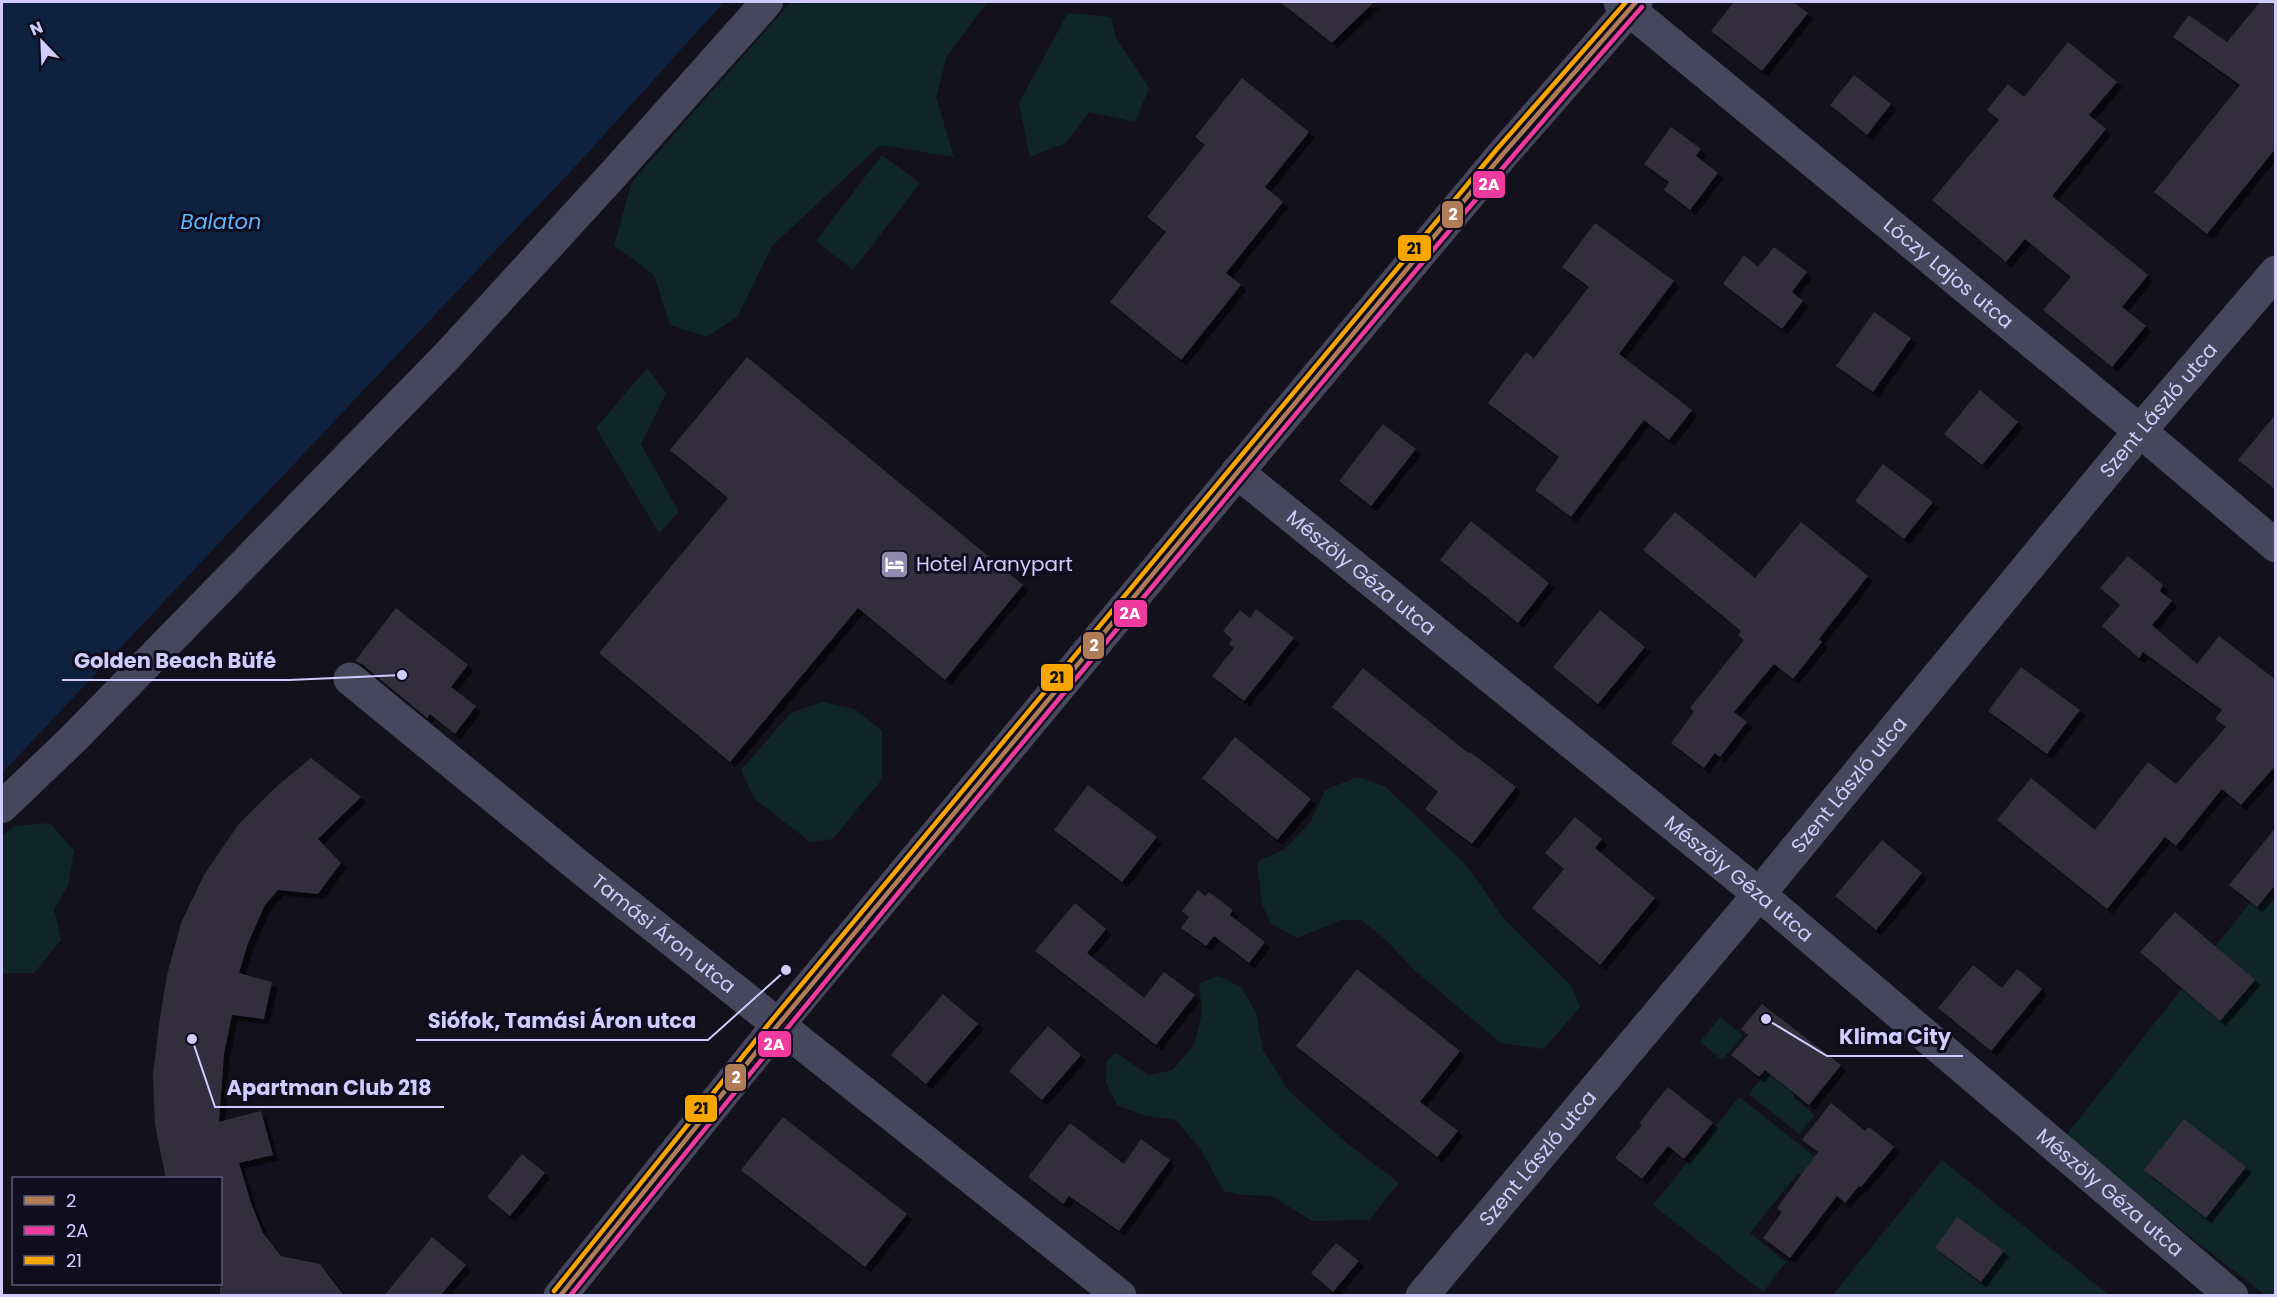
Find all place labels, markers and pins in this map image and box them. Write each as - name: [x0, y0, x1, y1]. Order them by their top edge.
- hotel icon: Hotel Aranypart: [879, 548, 911, 580]
- place label: Hotel Aranypart: [916, 550, 1073, 578]
- callout: Golden Beach Büfé: [62, 641, 289, 680]
- callout: Siófok, Tamási Áron utca: [416, 1001, 708, 1040]
- callout: Klima City: [1827, 1017, 1963, 1056]
- callout: Apartman Club 218: [215, 1068, 444, 1107]

